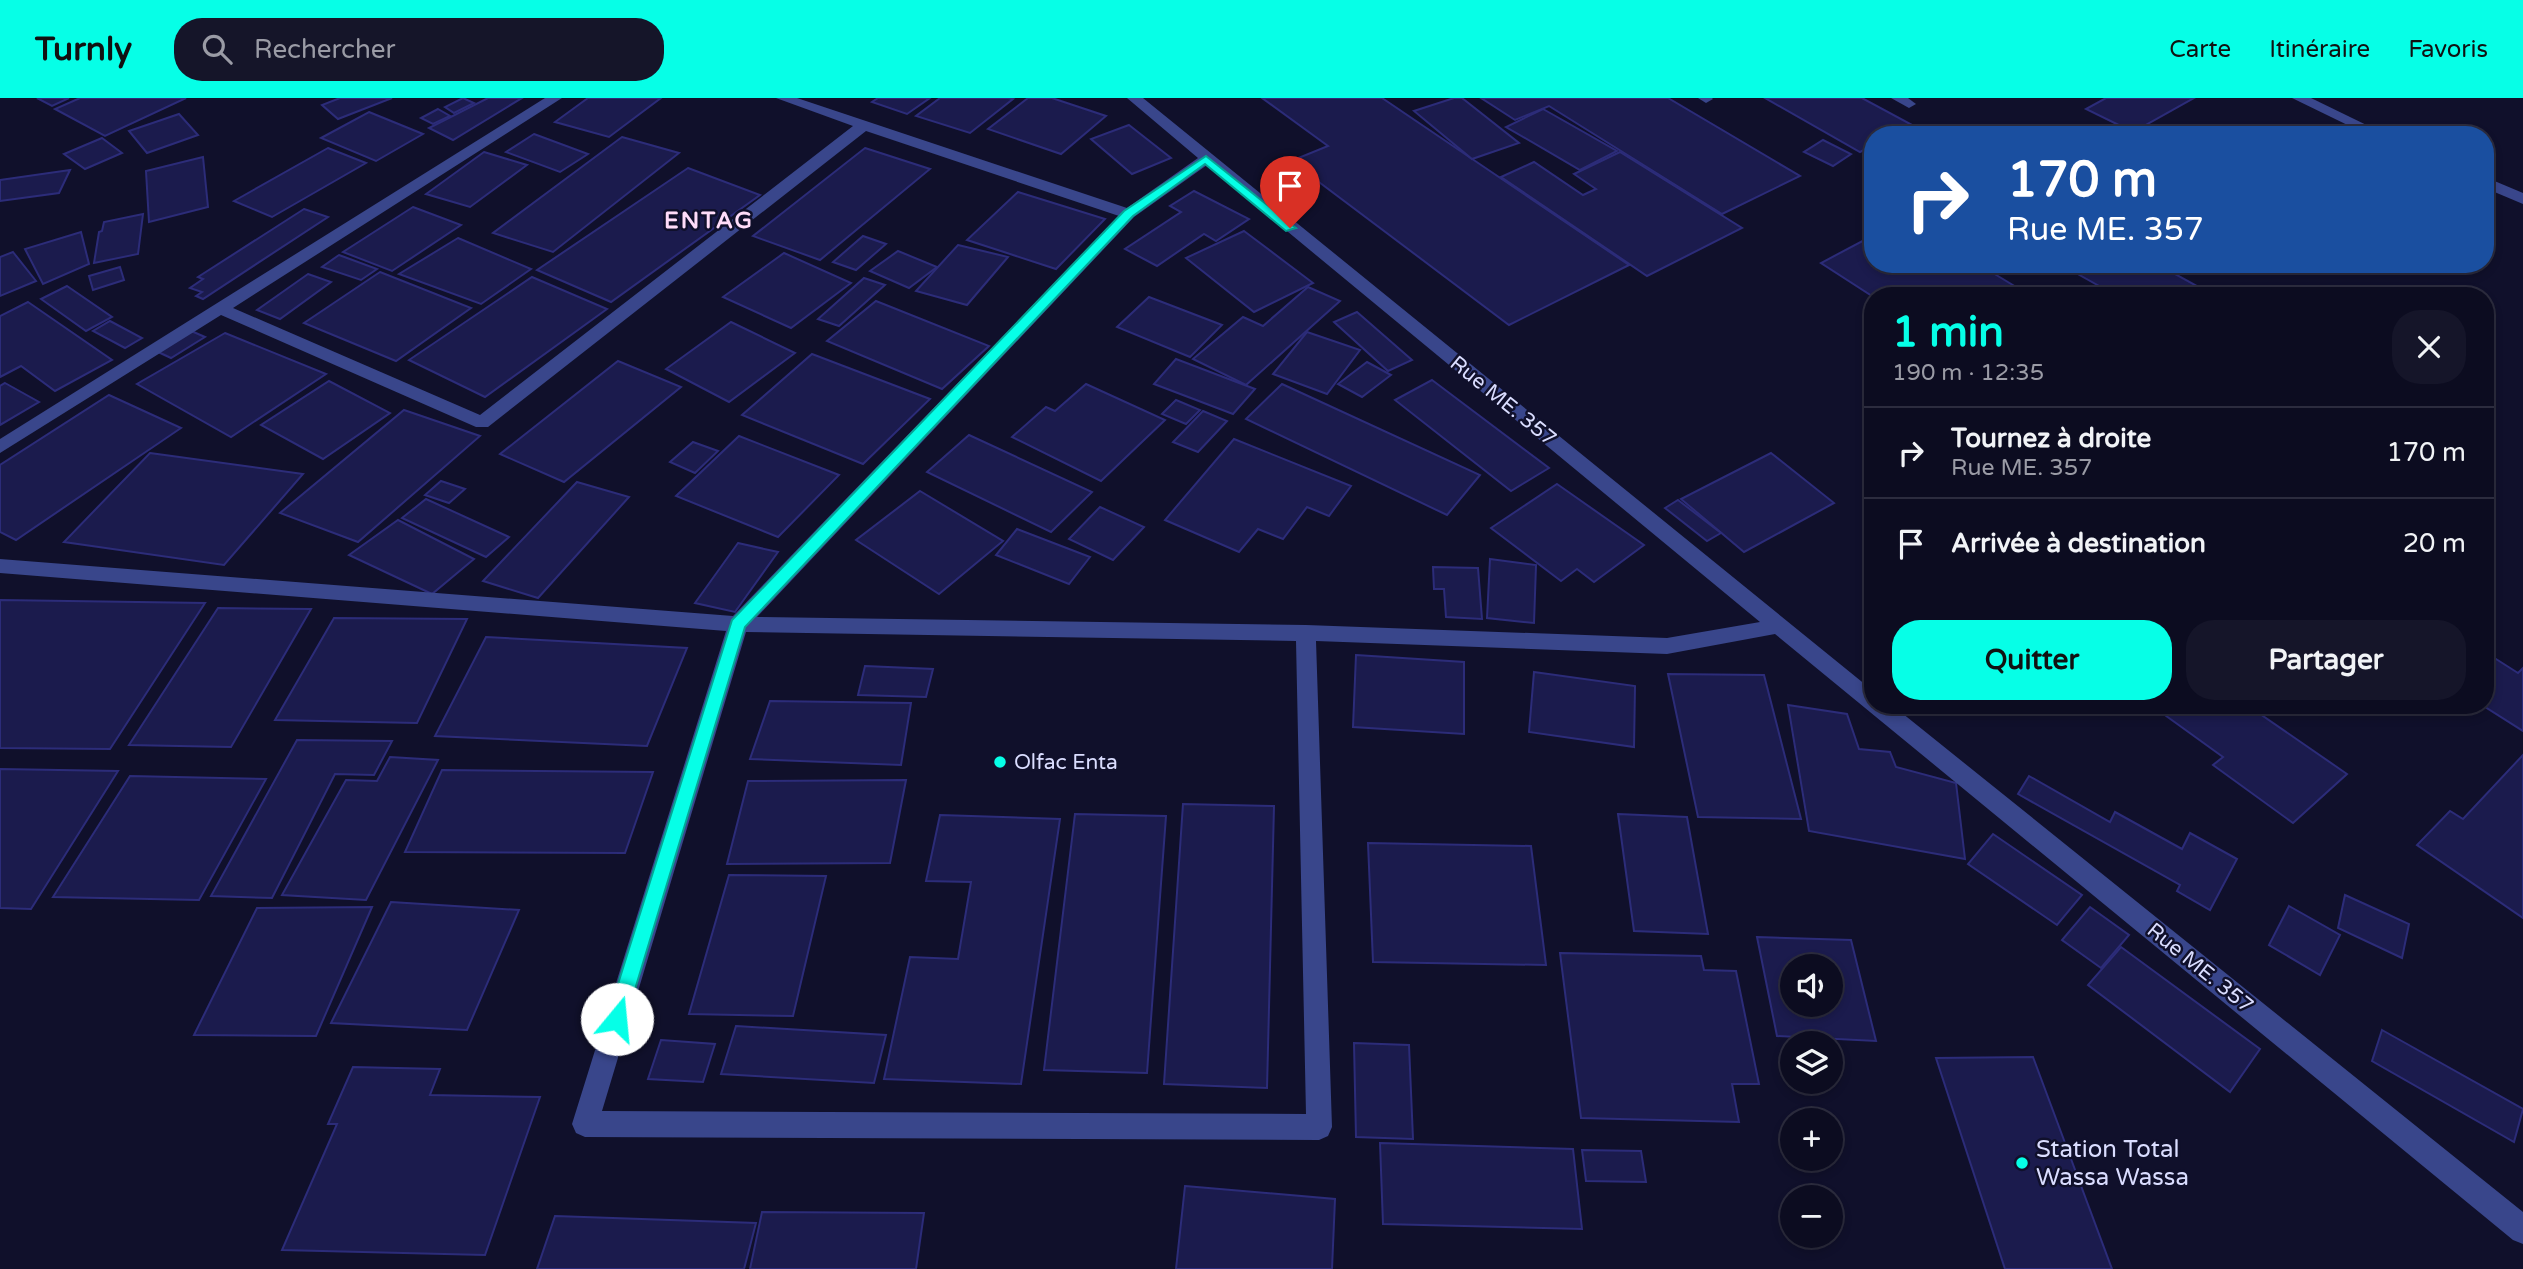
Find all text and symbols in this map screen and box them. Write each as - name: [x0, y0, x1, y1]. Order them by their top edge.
- search box: [174, 18, 664, 81]
- text: Turnly: [35, 30, 132, 69]
- icon: search: [198, 30, 236, 68]
- text: Rechercher: [254, 34, 395, 65]
- text: Carte: [2169, 35, 2231, 64]
- text: Itinéraire: [2269, 35, 2370, 64]
- text: Favoris: [2408, 35, 2488, 64]
- text: 170 m: [2007, 151, 2157, 210]
- icon: right: [1892, 154, 1983, 245]
- pin: [1260, 156, 1320, 228]
- icon: arrive: [1271, 167, 1309, 205]
- district label: ENTAG: [664, 207, 754, 235]
- text: Rue ME. 357: [2007, 211, 2204, 249]
- text: 1 min: [1892, 307, 2004, 358]
- button: close: [2392, 310, 2466, 384]
- street label: Rue ME. 357: [1445, 351, 1561, 451]
- text: 190 m · 12:35: [1892, 359, 2044, 387]
- text: Tournez à droite: [1951, 423, 2151, 454]
- icon: right: [1892, 434, 1930, 472]
- text: 170 m: [2386, 437, 2466, 468]
- text: Rue ME. 357: [1951, 454, 2093, 482]
- icon: arrive: [1892, 525, 1930, 563]
- text: Arrivée à destination: [1951, 528, 2206, 559]
- text: 20 m: [2403, 528, 2466, 559]
- button: Quitter: [1892, 620, 2172, 700]
- button: Partager: [2186, 620, 2466, 700]
- place label: Olfac Enta: [1014, 750, 1118, 775]
- marker: Olfac Enta: [992, 754, 1008, 770]
- street label: Rue ME. 357: [2142, 918, 2258, 1018]
- map controls: [1780, 954, 1843, 1248]
- button: sound: [1780, 954, 1843, 1017]
- position arrow: [580, 982, 654, 1056]
- button: layers: [1780, 1031, 1843, 1094]
- button: +: [1780, 1108, 1843, 1171]
- place label: Station Total Wassa Wassa: [2036, 1135, 2189, 1192]
- marker: Station Total Wassa Wassa: [2014, 1155, 2030, 1171]
- button: −: [1780, 1185, 1843, 1248]

